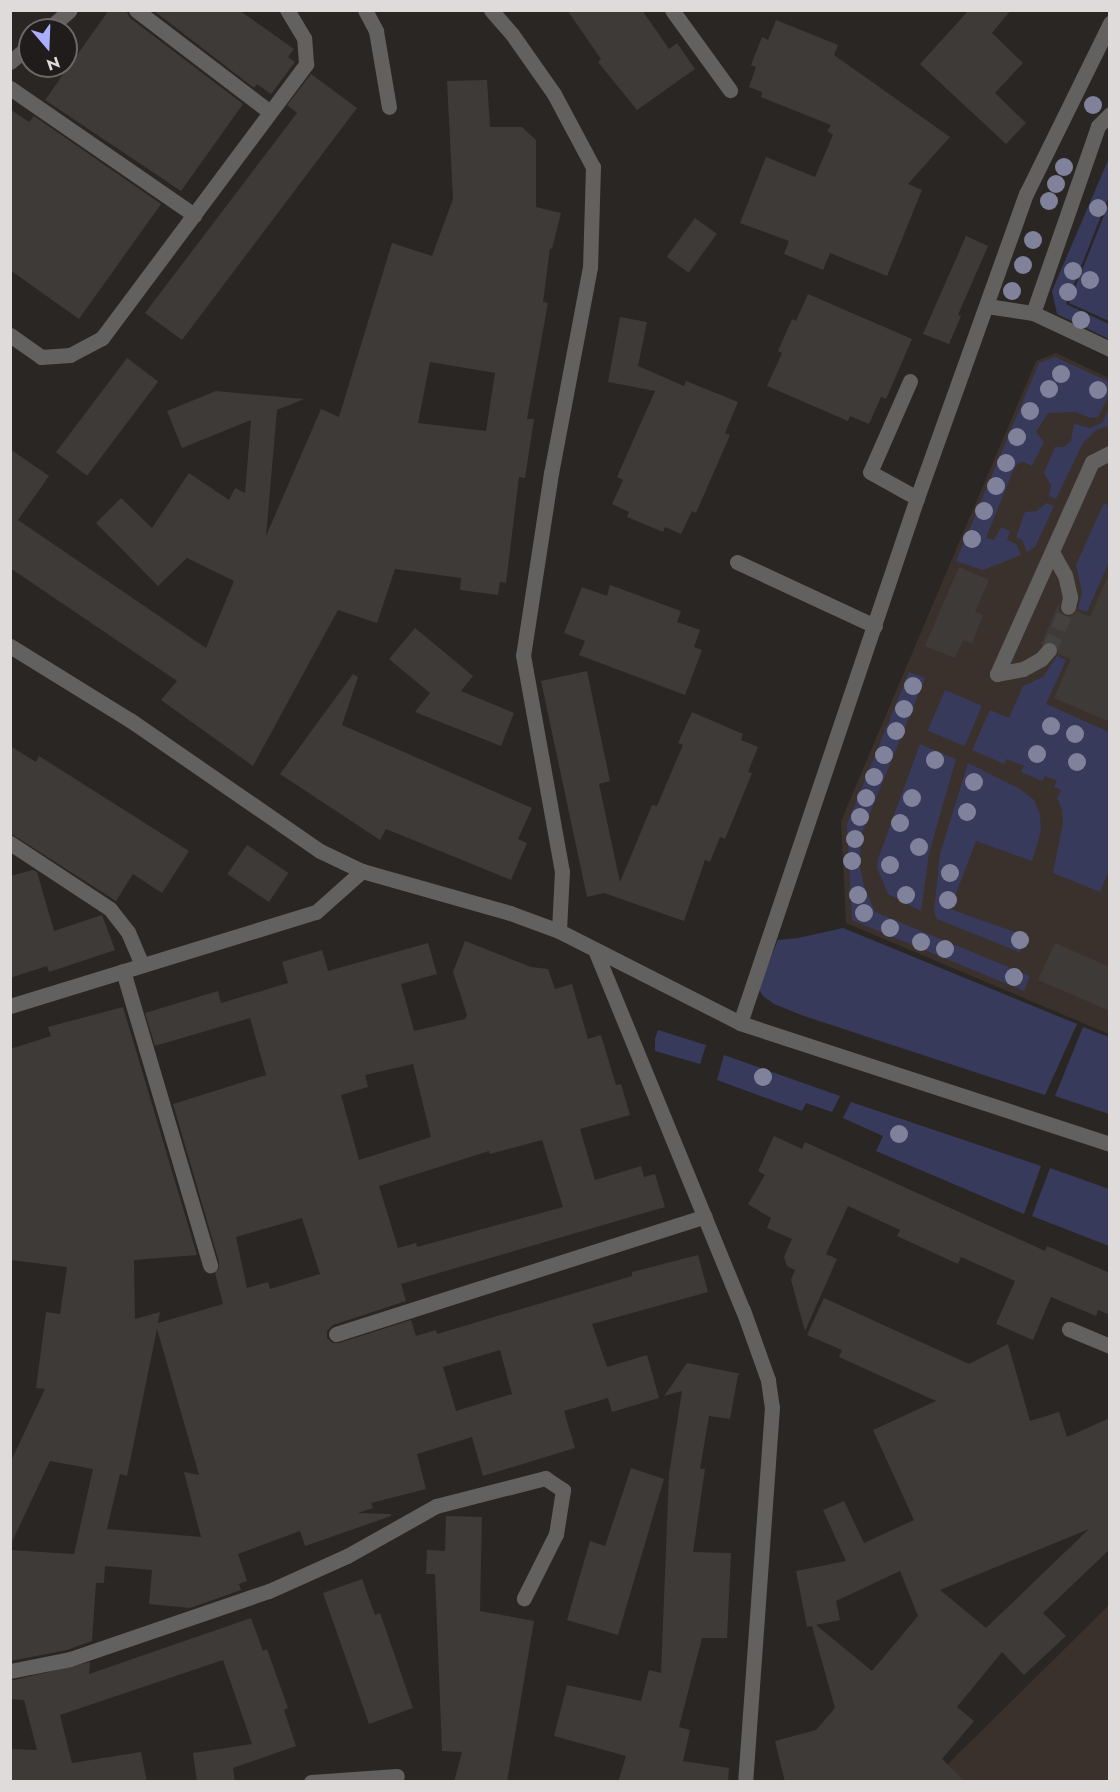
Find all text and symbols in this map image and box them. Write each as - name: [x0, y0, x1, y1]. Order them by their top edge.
- north arrow: [18, 18, 78, 78]
- text: N: [44, 51, 63, 77]

